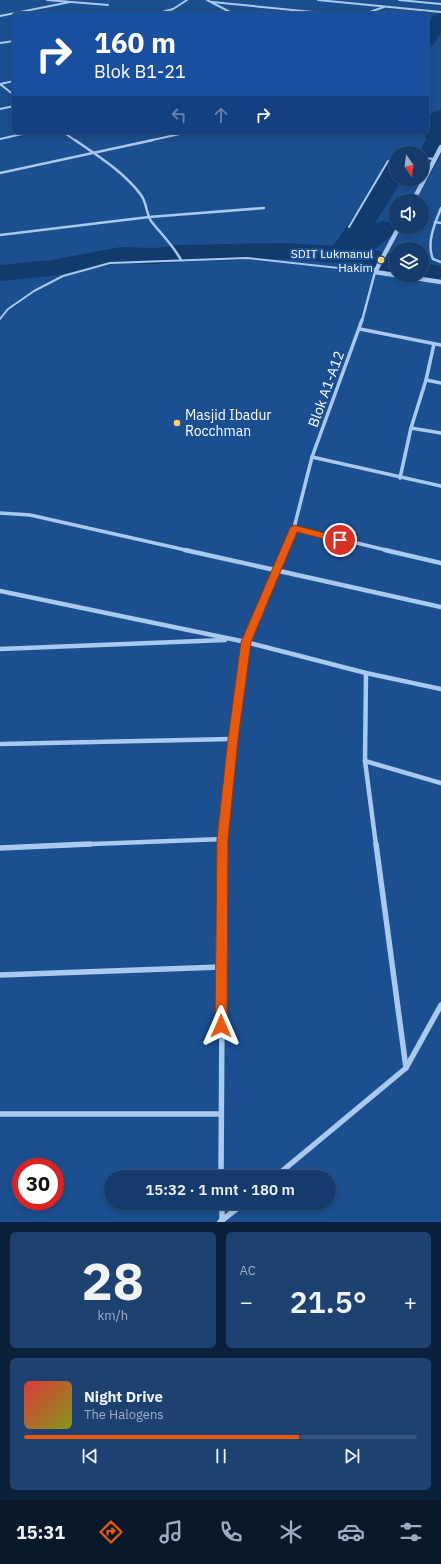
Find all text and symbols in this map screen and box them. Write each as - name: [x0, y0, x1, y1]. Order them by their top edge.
- text: 160 m: [94, 24, 176, 61]
- icon: right: [28, 28, 80, 80]
- text: Blok B1-21: [94, 60, 186, 83]
- icon: left: [168, 104, 190, 126]
- icon: ahead: [210, 104, 232, 126]
- icon: right: [252, 104, 274, 126]
- north arrow: [389, 146, 429, 186]
- map controls: [389, 146, 429, 282]
- button: sound: [389, 194, 429, 234]
- button: layers: [389, 242, 429, 282]
- place label: SDIT Lukmanul Hakim: [291, 246, 373, 275]
- marker: SDIT Lukmanul Hakim: [376, 255, 386, 265]
- street label: Blok A1-A12: [304, 348, 348, 430]
- place label: Masjid Ibadur Rocchman: [185, 406, 272, 440]
- marker: Masjid Ibadur Rocchman: [172, 418, 182, 428]
- pin: [323, 523, 357, 557]
- icon: arrive: [329, 529, 351, 551]
- position arrow: [200, 1005, 242, 1047]
- speed limit sign: 30: [12, 1158, 64, 1210]
- text: 15:32 · 1 mnt · 180 m: [145, 1180, 295, 1199]
- text: 28: [82, 1247, 144, 1314]
- text: AC: [240, 1262, 256, 1279]
- text: 21.5°: [290, 1282, 367, 1321]
- text: −: [240, 1287, 253, 1316]
- text: +: [404, 1287, 417, 1316]
- text: km/h: [97, 1307, 128, 1324]
- text: Night Drive: [84, 1387, 163, 1406]
- text: The Halogens: [84, 1406, 164, 1423]
- icon: previous: [79, 1445, 101, 1467]
- icon: pause: [210, 1445, 232, 1467]
- icon: next: [341, 1445, 363, 1467]
- icon: directions: [97, 1518, 125, 1546]
- icon: music: [157, 1518, 185, 1546]
- icon: phone: [217, 1518, 245, 1546]
- icon: climate: [277, 1518, 305, 1546]
- icon: car: [337, 1518, 365, 1546]
- icon: filters: [397, 1518, 425, 1546]
- text: 15:31: [16, 1521, 65, 1544]

